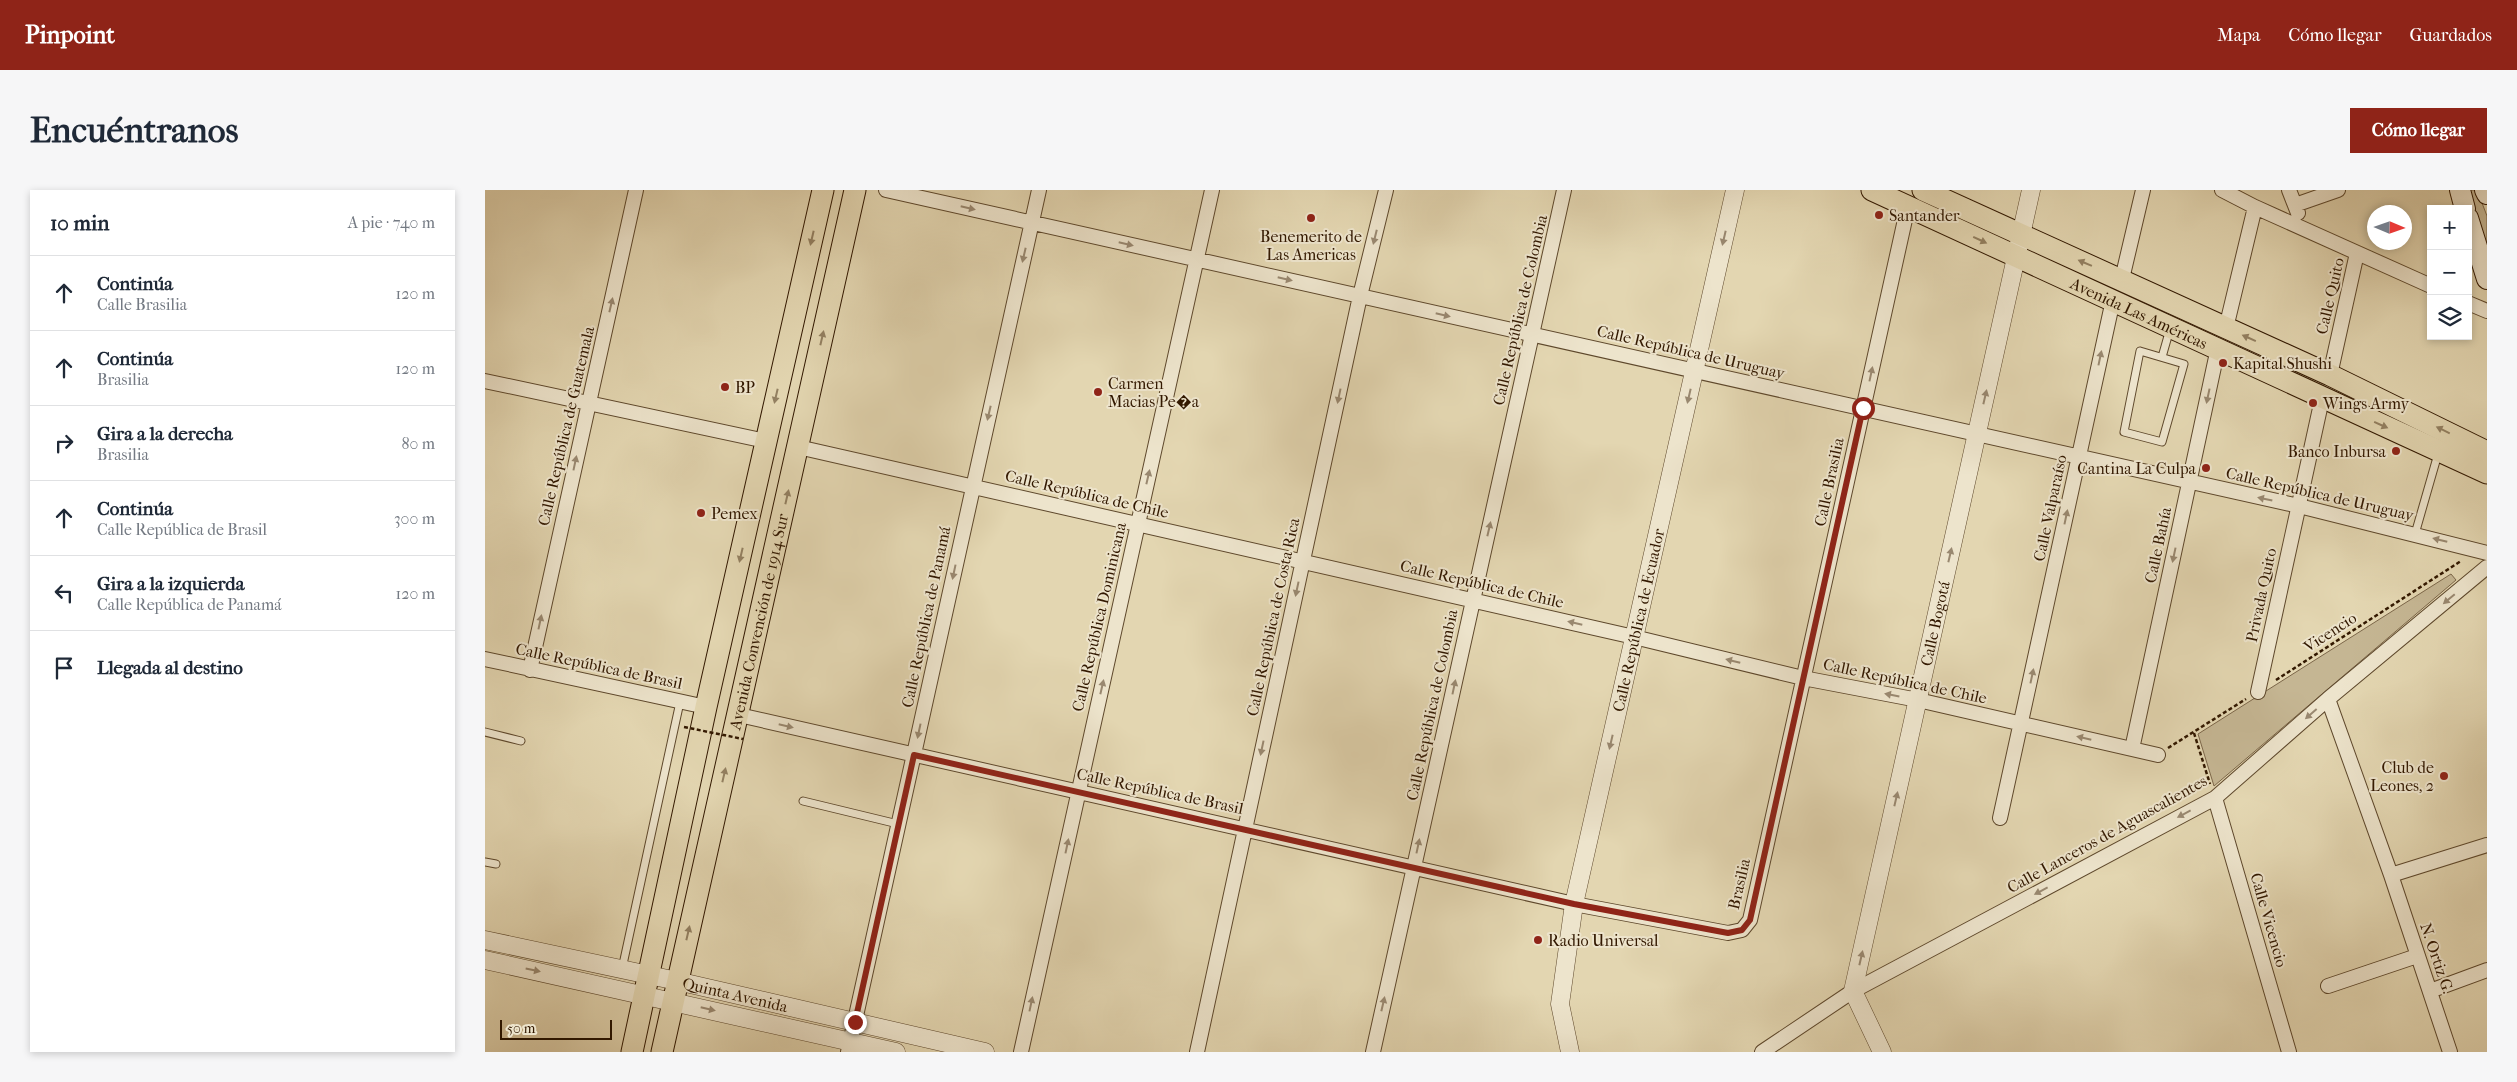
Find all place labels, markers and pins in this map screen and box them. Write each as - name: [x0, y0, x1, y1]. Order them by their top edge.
- place label: Santander: [1889, 206, 1960, 225]
- marker: Santander: [1873, 209, 1885, 221]
- marker: Benemerito de Las Americas: [1305, 212, 1317, 224]
- place label: Benemerito de Las Americas: [1260, 227, 1362, 264]
- place label: Kapital Shushi: [2233, 354, 2332, 373]
- marker: Kapital Shushi: [2217, 357, 2229, 369]
- place label: Carmen Macias Pe�a: [1108, 374, 1200, 411]
- place label: BP: [735, 378, 755, 397]
- marker: BP: [719, 381, 731, 393]
- marker: Carmen Macias Pe�a: [1092, 386, 1104, 398]
- place label: Wings Army: [2322, 394, 2410, 413]
- marker: Wings Army: [2307, 397, 2319, 409]
- place label: Banco Inbursa: [2288, 442, 2387, 461]
- marker: Banco Inbursa: [2390, 445, 2402, 457]
- place label: Cantina La Culpa: [2077, 459, 2197, 478]
- marker: Cantina La Culpa: [2200, 462, 2212, 474]
- place label: Pemex: [711, 504, 758, 523]
- marker: Pemex: [695, 507, 707, 519]
- place label: Club de Leones, 2: [2370, 758, 2434, 795]
- marker: Club de Leones, 2: [2438, 770, 2450, 782]
- place label: Radio Universal: [1548, 931, 1659, 950]
- marker: Radio Universal: [1532, 934, 1544, 946]

